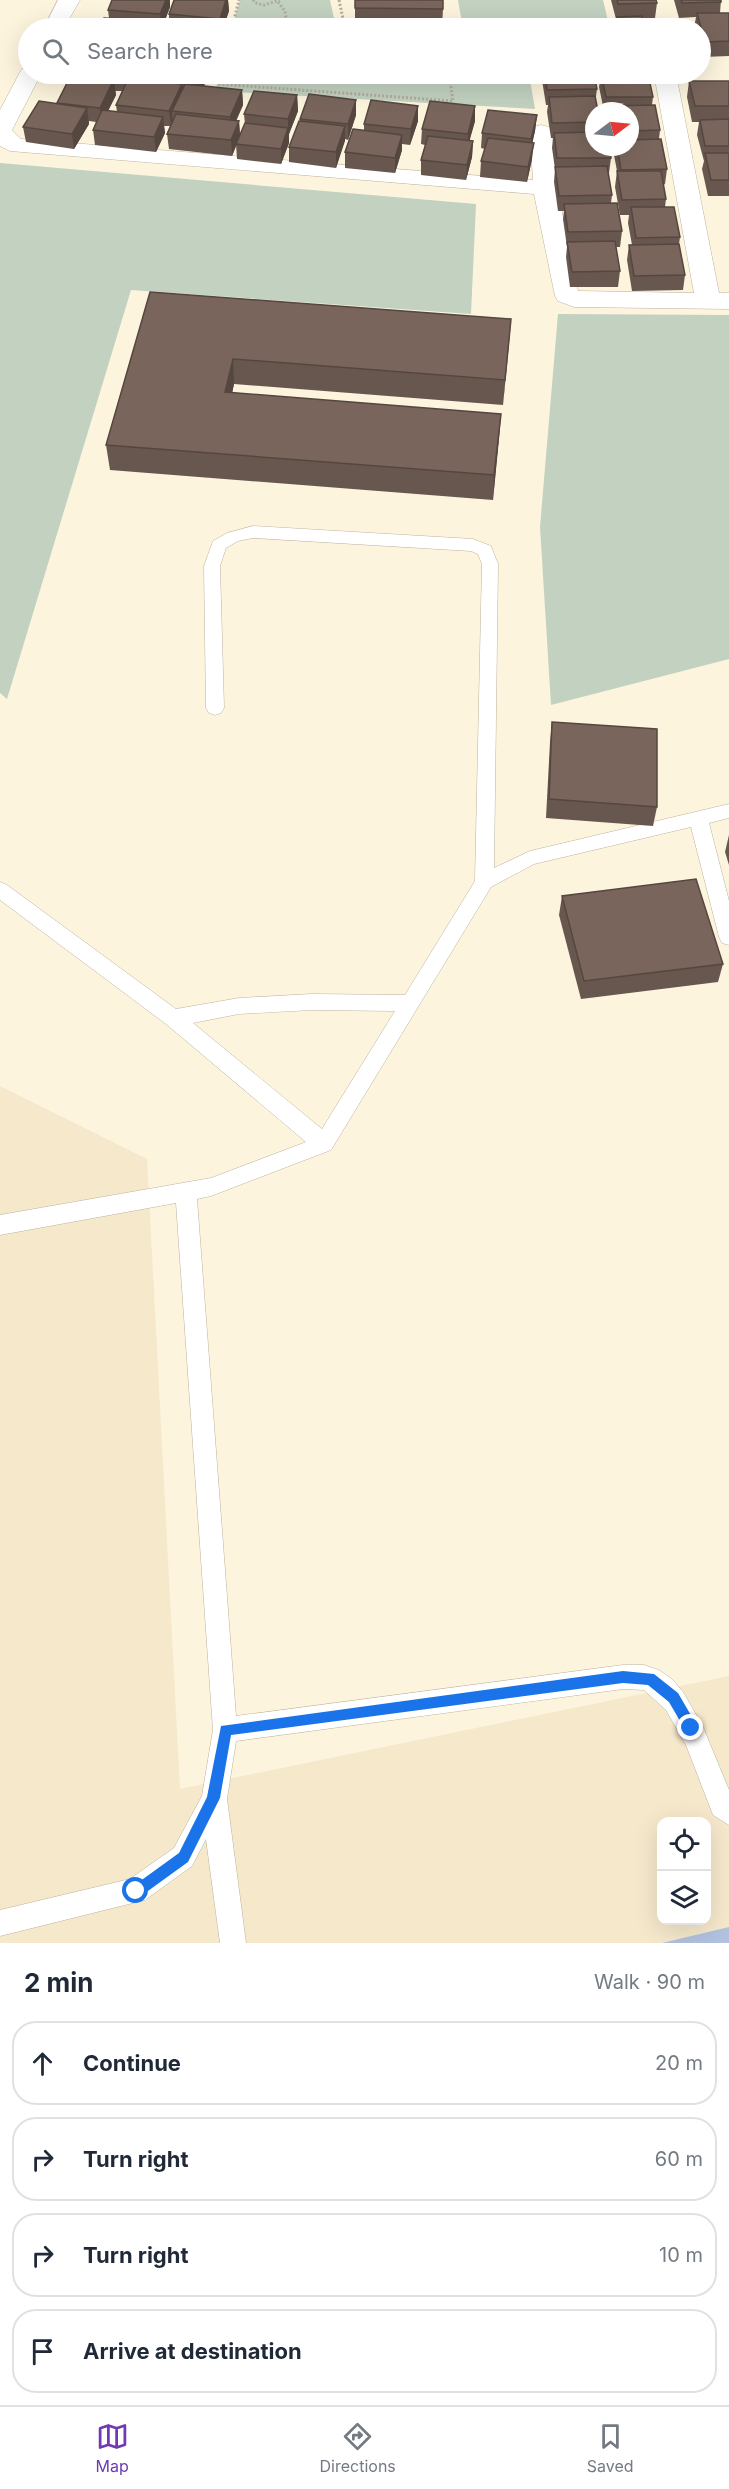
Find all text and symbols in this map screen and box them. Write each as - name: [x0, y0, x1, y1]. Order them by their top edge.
- search box: [18, 18, 711, 84]
- icon: search: [39, 35, 72, 68]
- text: Search here: [87, 38, 213, 64]
- north arrow: [585, 102, 639, 156]
- route end: [677, 1714, 703, 1740]
- map controls: [657, 1817, 711, 1925]
- button: locate: [657, 1817, 711, 1871]
- button: layers: [657, 1871, 711, 1925]
- route start: [122, 1877, 148, 1903]
- text: 2 min: [24, 1967, 94, 1998]
- text: Walk · 90 m: [594, 1970, 705, 1994]
- icon: ahead: [26, 2047, 59, 2080]
- text: Continue: [83, 2050, 181, 2076]
- text: 20 m: [655, 2051, 703, 2075]
- icon: right: [26, 2143, 59, 2176]
- text: Turn right: [83, 2146, 189, 2172]
- text: 60 m: [655, 2147, 703, 2171]
- icon: right: [26, 2239, 59, 2272]
- text: Turn right: [83, 2242, 189, 2268]
- text: 10 m: [659, 2243, 703, 2267]
- icon: arrive: [26, 2335, 59, 2368]
- text: Arrive at destination: [83, 2338, 302, 2364]
- tab: Map: [95, 2420, 129, 2476]
- tab: Directions: [320, 2420, 396, 2476]
- tab: Saved: [587, 2420, 634, 2476]

